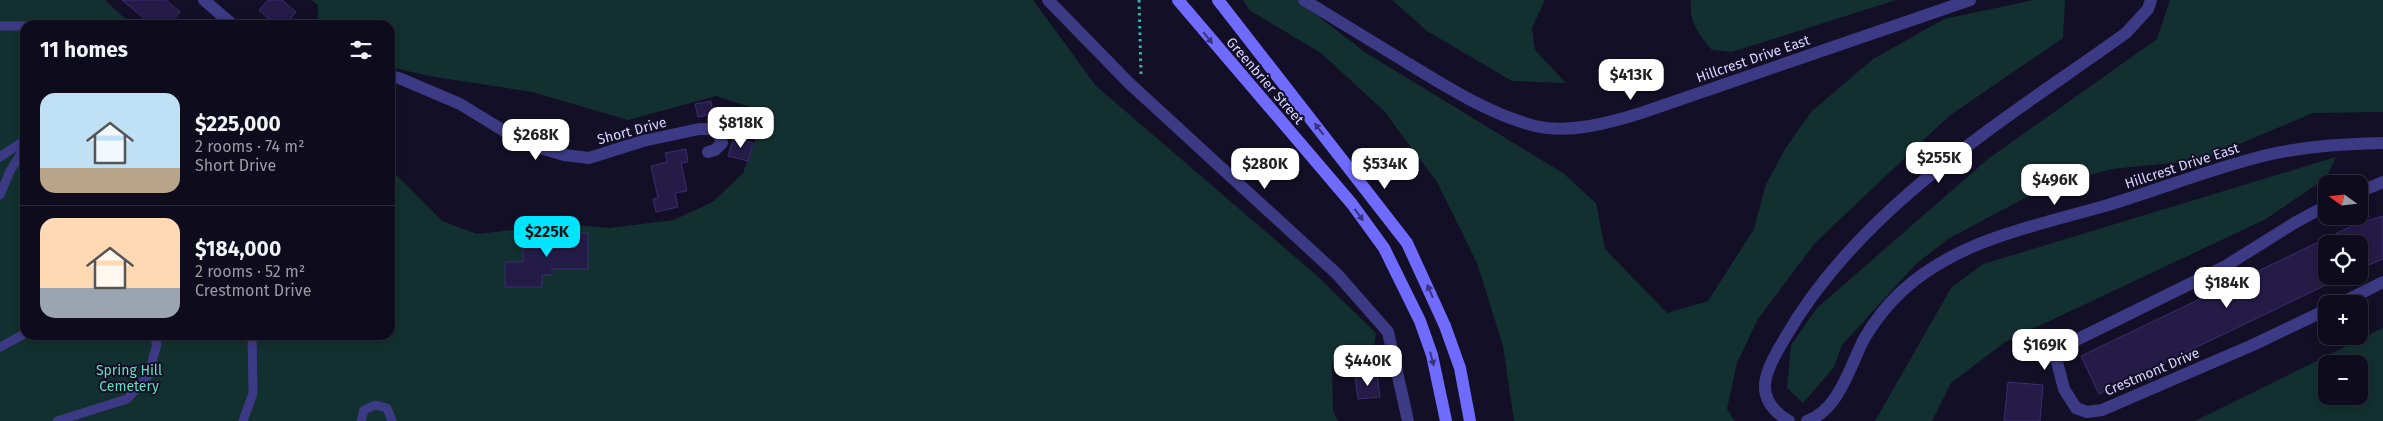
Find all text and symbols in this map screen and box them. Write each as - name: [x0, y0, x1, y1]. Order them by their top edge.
- one-way arrow: [1203, 31, 1214, 44]
- street label: Hillcrest Drive East: [1694, 31, 1813, 86]
- street label: Greenbrier Street: [1223, 34, 1308, 129]
- icon: filters: [347, 36, 375, 64]
- text: 11 homes: [40, 37, 128, 63]
- pin: $413K: [1596, 58, 1666, 101]
- text: $413K: [1610, 65, 1652, 84]
- pin: $818K: [706, 106, 776, 149]
- text: $225,000: [195, 111, 281, 137]
- icon: home: [80, 113, 140, 173]
- text: $818K: [719, 113, 763, 132]
- street label: Short Drive: [596, 114, 668, 148]
- pin: $268K: [501, 119, 571, 161]
- one-way arrow: [1314, 123, 1325, 136]
- text: $268K: [513, 125, 559, 144]
- text: 2 rooms · 74 m²: [195, 137, 304, 156]
- street label: Hillcrest Drive East: [2123, 139, 2242, 192]
- pin: $255K: [1904, 142, 1974, 184]
- pin: $280K: [1230, 148, 1300, 190]
- pin: $534K: [1350, 148, 1420, 190]
- text: $255K: [1917, 148, 1961, 167]
- text: $280K: [1242, 154, 1288, 173]
- text: $534K: [1363, 154, 1407, 173]
- text: Short Drive: [195, 156, 276, 175]
- pin: $496K: [2020, 164, 2090, 206]
- text: $496K: [2032, 170, 2078, 189]
- north arrow: [2318, 175, 2368, 225]
- map controls: [2318, 175, 2368, 405]
- one-way arrow: [1354, 208, 1364, 222]
- pin: $225K: [512, 216, 582, 258]
- text: $225K: [525, 222, 569, 241]
- button: locate: [2318, 235, 2368, 285]
- text: $184,000: [195, 236, 281, 262]
- icon: home: [80, 238, 140, 298]
- text: 2 rooms · 52 m²: [195, 262, 305, 281]
- pin: $184K: [2192, 266, 2262, 309]
- text: $184K: [2205, 273, 2249, 292]
- text: Crestmont Drive: [195, 281, 311, 300]
- one-way arrow: [1425, 284, 1433, 298]
- button: +: [2318, 295, 2368, 345]
- pin: $169K: [2010, 328, 2080, 371]
- text: $169K: [2023, 335, 2067, 354]
- pin: $440K: [1333, 344, 1403, 387]
- street label: Crestmont Drive: [2102, 344, 2202, 400]
- text: $440K: [1345, 351, 1391, 370]
- one-way arrow: [1429, 351, 1437, 366]
- button: −: [2318, 355, 2368, 405]
- park label: Spring Hill Cemetery: [96, 362, 162, 395]

